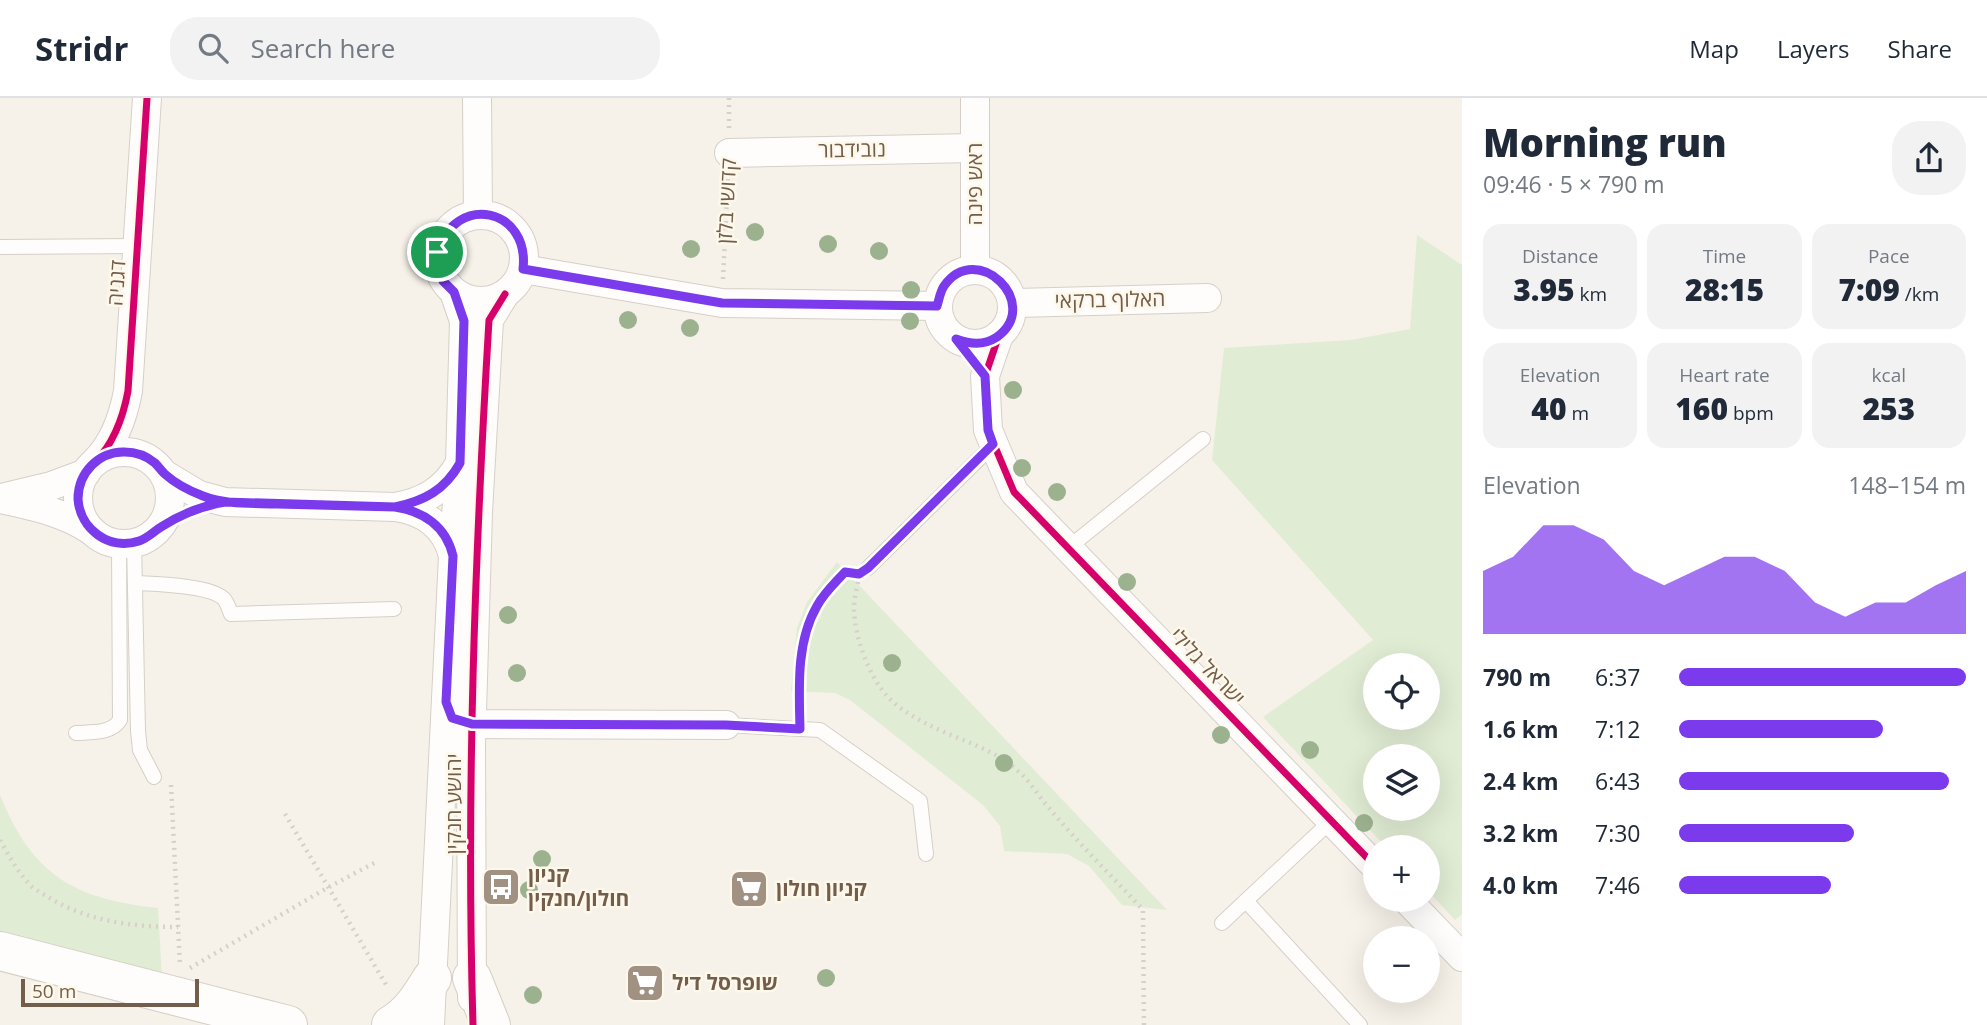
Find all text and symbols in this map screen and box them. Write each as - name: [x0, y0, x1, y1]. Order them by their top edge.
- search box: [170, 17, 660, 80]
- text: Stridr: [35, 26, 128, 71]
- icon: search: [194, 29, 232, 67]
- text: Search here: [250, 30, 395, 66]
- text: Map: [1689, 32, 1739, 65]
- text: Layers: [1777, 32, 1850, 65]
- text: Share: [1888, 32, 1952, 65]
- text: Morning run: [1483, 116, 1727, 168]
- button: share: [1892, 121, 1966, 195]
- street label: נובידבור: [818, 134, 886, 164]
- street label: ראש פינה: [960, 143, 988, 225]
- street label: קדושי בלזן: [710, 157, 742, 244]
- text: 09:46 · 5 × 790 m: [1483, 168, 1665, 200]
- pin: [407, 222, 467, 282]
- icon: arrive: [418, 233, 456, 271]
- text: Distance: [1522, 243, 1598, 269]
- text: Time: [1703, 243, 1746, 269]
- text: Pace: [1868, 243, 1910, 269]
- street label: דגניה: [100, 258, 132, 307]
- text: 3.95: [1513, 269, 1575, 310]
- text: 28:15: [1685, 269, 1764, 310]
- text: 7:09: [1838, 269, 1900, 310]
- text: km: [1575, 281, 1607, 307]
- text: /km: [1900, 281, 1939, 307]
- street label: האלוף ברקאי: [1054, 284, 1166, 314]
- text: Elevation: [1520, 362, 1601, 388]
- text: Heart rate: [1679, 362, 1770, 388]
- text: kcal: [1872, 362, 1906, 388]
- text: 40: [1531, 388, 1566, 429]
- text: 160: [1675, 388, 1728, 429]
- text: 253: [1862, 388, 1915, 429]
- text: m: [1566, 400, 1589, 426]
- text: bpm: [1728, 400, 1774, 426]
- text: Elevation: [1483, 469, 1581, 501]
- text: 148–154 m: [1848, 469, 1966, 501]
- street label: ישראל גלילי: [1164, 622, 1252, 711]
- map controls: [1363, 653, 1440, 1003]
- button: locate: [1363, 653, 1440, 730]
- text: 790 m: [1483, 661, 1551, 693]
- text: 6:37: [1595, 661, 1641, 693]
- text: 1.6 km: [1483, 713, 1559, 745]
- text: 7:12: [1595, 713, 1641, 745]
- button: layers: [1363, 744, 1440, 821]
- street label: יהושע חנקין: [439, 753, 467, 855]
- text: 2.4 km: [1483, 765, 1559, 797]
- text: 6:43: [1595, 765, 1641, 797]
- text: 3.2 km: [1483, 817, 1559, 849]
- text: 7:30: [1595, 817, 1641, 849]
- button: +: [1363, 835, 1440, 912]
- place label: קניון חולון/חנקין: [528, 860, 629, 912]
- bus stop icon: קניון חולון/חנקין: [480, 866, 522, 908]
- supermarket icon: קניון חולון: [728, 868, 770, 910]
- text: 4.0 km: [1483, 869, 1559, 901]
- text: 7:46: [1595, 869, 1641, 901]
- place label: קניון חולון: [776, 874, 867, 902]
- button: −: [1363, 926, 1440, 1003]
- supermarket icon: שופרסל דיל: [624, 962, 666, 1004]
- place label: שופרסל דיל: [672, 968, 778, 996]
- scale bar: [21, 976, 200, 1008]
- text: 50 m: [32, 978, 76, 1004]

